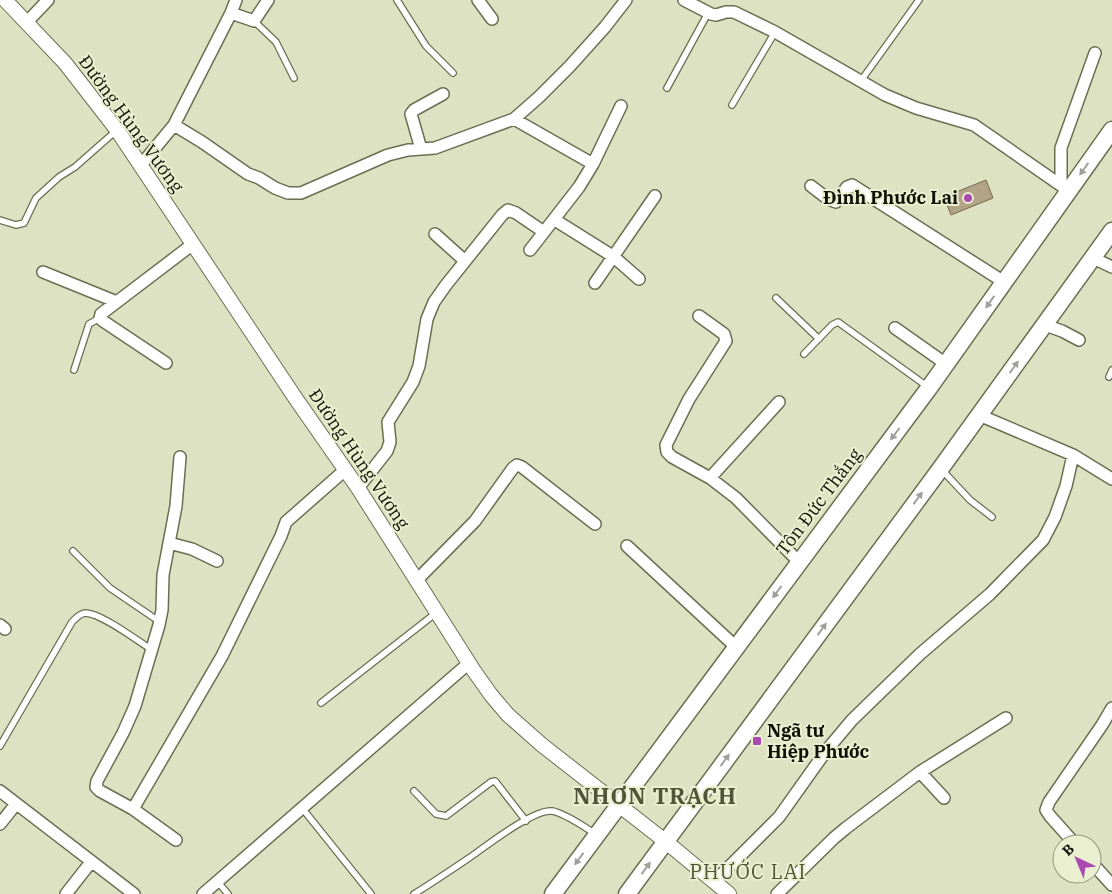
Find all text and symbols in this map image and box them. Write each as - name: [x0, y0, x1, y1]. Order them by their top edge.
- street label: Đường Hùng Vương: [74, 50, 189, 197]
- one-way arrow: [1079, 162, 1089, 176]
- place label: Đình Phước Lai: [823, 186, 958, 209]
- marker: Đình Phước Lai: [962, 192, 974, 204]
- one-way arrow: [985, 295, 995, 309]
- one-way arrow: [1008, 361, 1019, 374]
- street label: Đường Hùng Vương: [304, 384, 415, 533]
- one-way arrow: [890, 427, 900, 441]
- street label: Tôn Đức Thắng: [771, 443, 866, 560]
- one-way arrow: [913, 491, 923, 505]
- one-way arrow: [772, 585, 782, 599]
- one-way arrow: [816, 623, 827, 636]
- place label: Ngã tư Hiệp Phước: [767, 719, 870, 763]
- marker: Ngã tư Hiệp Phước: [751, 735, 763, 747]
- one-way arrow: [720, 753, 730, 767]
- district label: NHƠN TRẠCH: [573, 781, 737, 810]
- north arrow: [1052, 834, 1102, 884]
- text: B: [1058, 840, 1078, 860]
- one-way arrow: [574, 852, 584, 866]
- district label: PHƯỚC LAI: [690, 858, 806, 885]
- one-way arrow: [641, 861, 651, 875]

